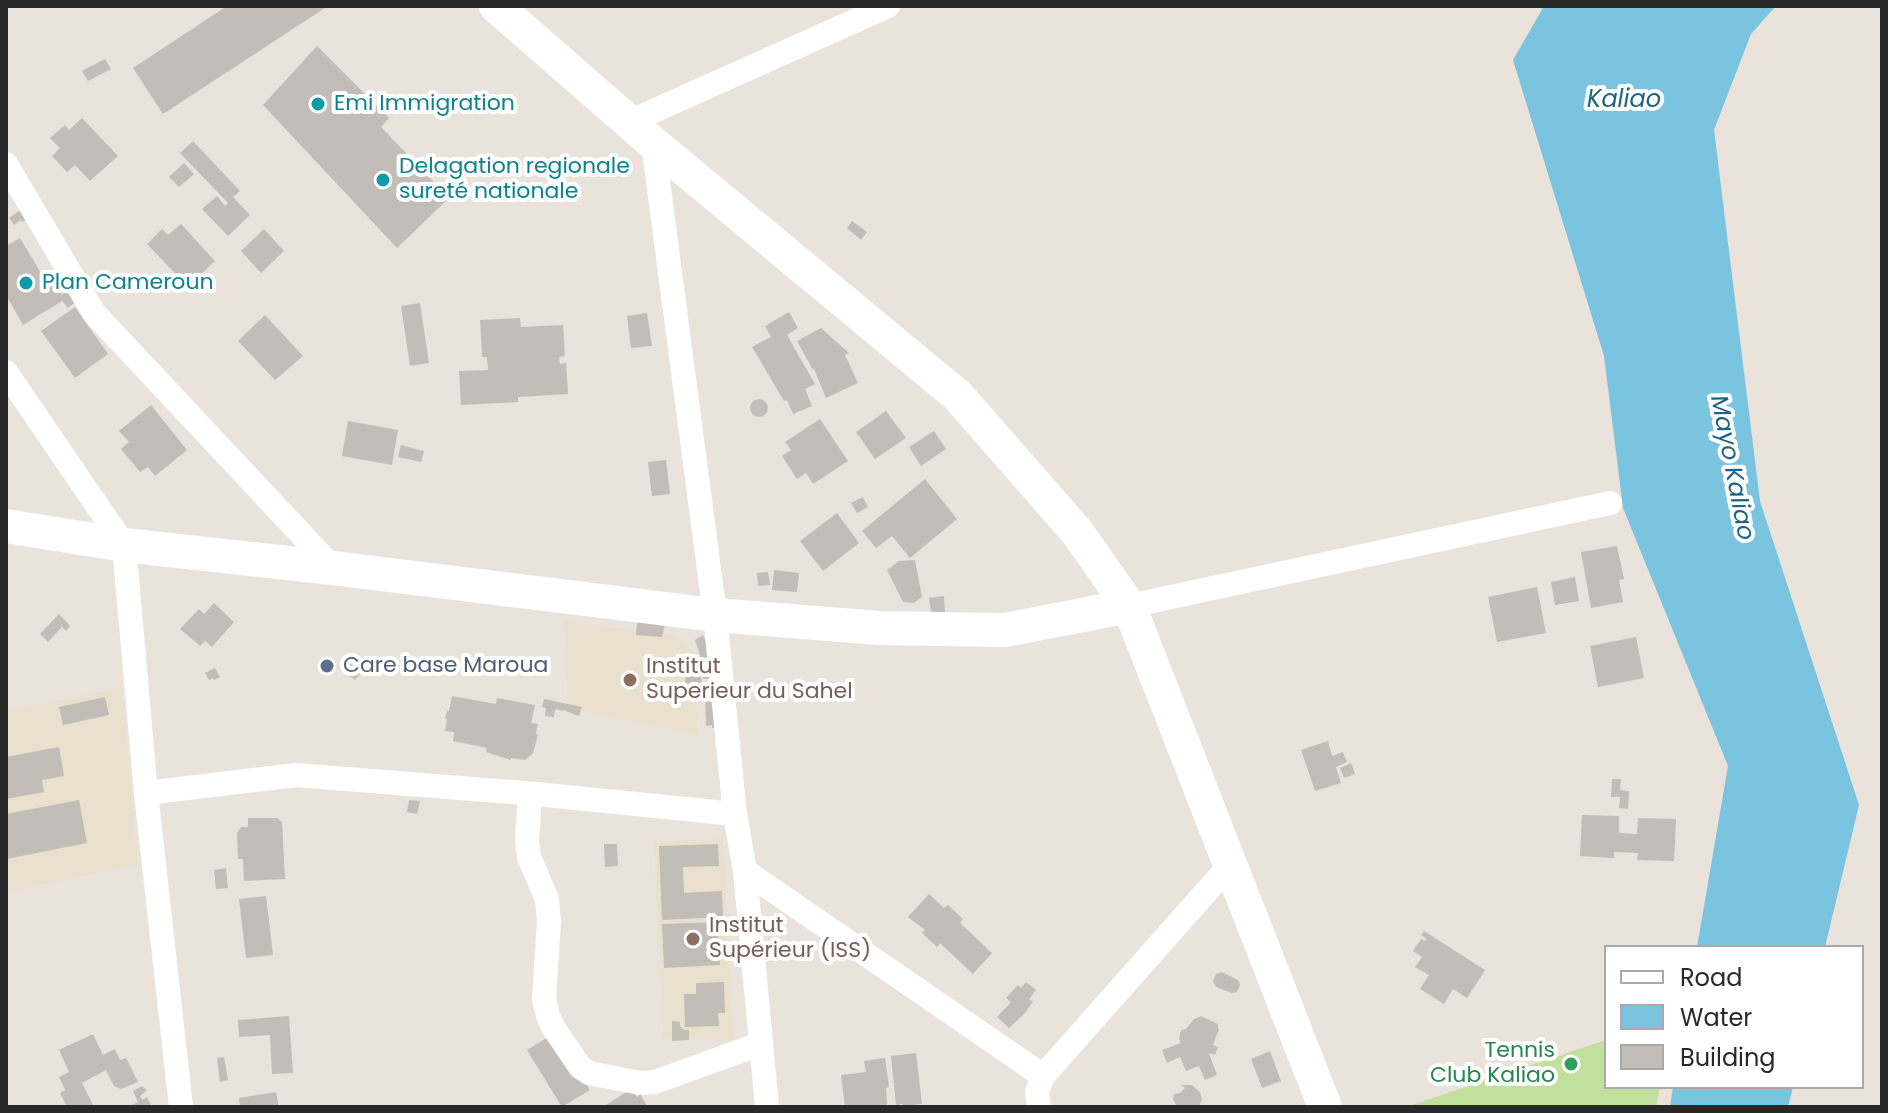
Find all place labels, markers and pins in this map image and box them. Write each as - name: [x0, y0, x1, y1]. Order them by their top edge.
- place label: Emi Immigration: [334, 91, 515, 117]
- marker: Emi Immigration: [309, 95, 327, 113]
- place label: Delagation regionale sureté nationale: [399, 154, 630, 206]
- marker: Delagation regionale sureté nationale: [374, 171, 392, 189]
- place label: Plan Cameroun: [42, 270, 214, 296]
- marker: Plan Cameroun: [17, 274, 35, 292]
- place label: Care base Maroua: [343, 653, 548, 679]
- place label: Institut Superieur du Sahel: [646, 654, 853, 706]
- marker: Care base Maroua: [318, 657, 336, 675]
- marker: Institut Superieur du Sahel: [621, 671, 639, 689]
- place label: Institut Supérieur (ISS): [709, 913, 871, 964]
- marker: Institut Supérieur (ISS): [684, 930, 702, 948]
- place label: Tennis Club Kaliao: [1430, 1038, 1555, 1090]
- marker: Tennis Club Kaliao: [1562, 1055, 1580, 1073]

